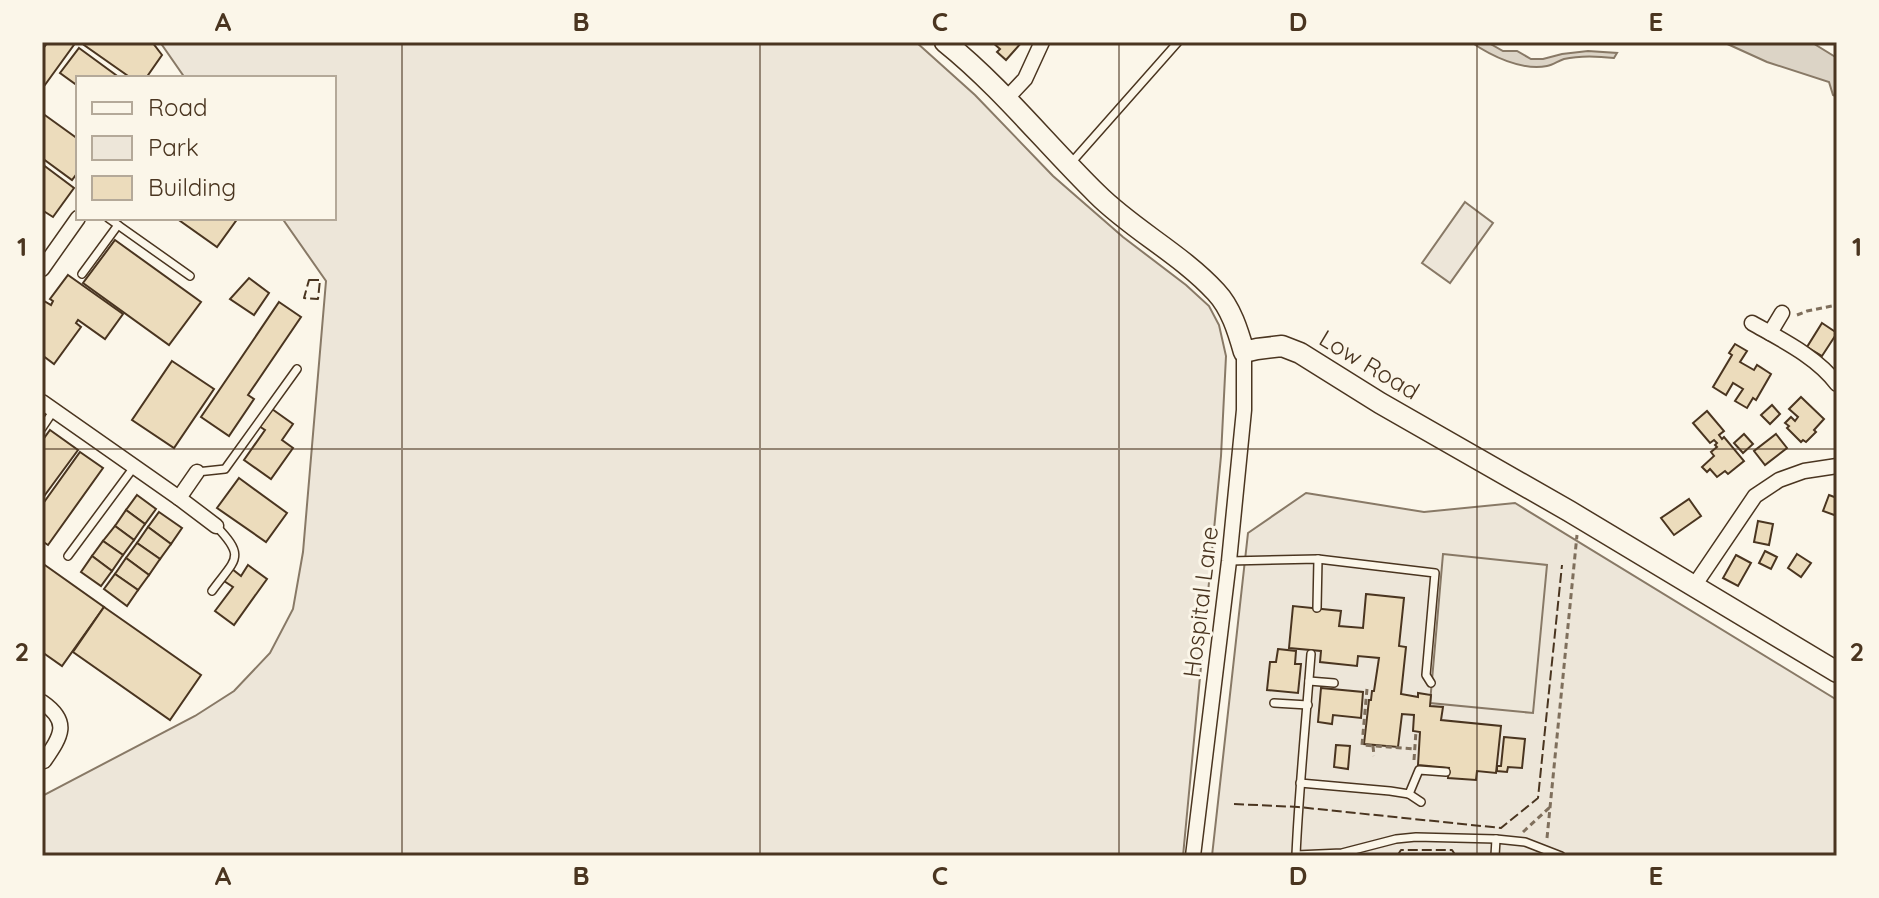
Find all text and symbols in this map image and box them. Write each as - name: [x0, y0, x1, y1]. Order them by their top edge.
- text: A: [215, 5, 232, 38]
- text: B: [572, 5, 590, 38]
- text: C: [932, 5, 948, 38]
- text: D: [1289, 5, 1307, 38]
- text: E: [1649, 5, 1663, 38]
- legend: [76, 76, 336, 220]
- text: Road: [148, 92, 208, 122]
- text: Park: [148, 132, 199, 162]
- text: Building: [148, 172, 236, 202]
- text: 1: [17, 230, 27, 263]
- text: 1: [1852, 230, 1862, 263]
- street label: Low Road: [1314, 323, 1425, 406]
- street label: Hospital Lane: [1176, 525, 1224, 679]
- text: 2: [15, 635, 29, 668]
- text: 2: [1850, 635, 1864, 668]
- text: A: [215, 859, 232, 892]
- text: B: [572, 859, 590, 892]
- text: C: [932, 859, 948, 892]
- text: D: [1289, 859, 1307, 892]
- text: E: [1649, 859, 1663, 892]

